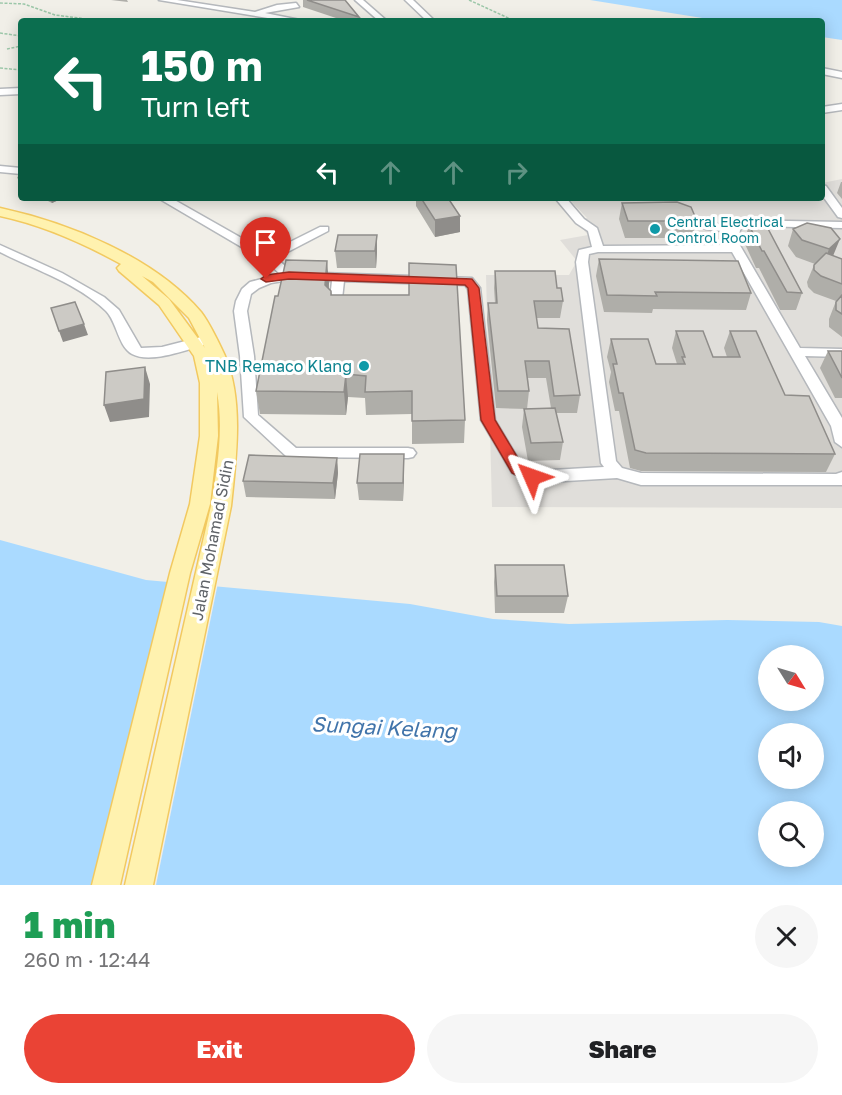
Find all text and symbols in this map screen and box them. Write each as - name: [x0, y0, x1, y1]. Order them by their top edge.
- text: 150 m: [141, 40, 263, 90]
- icon: left: [42, 42, 120, 120]
- text: Turn left: [141, 91, 250, 123]
- icon: left: [311, 156, 344, 189]
- icon: ahead: [374, 156, 407, 189]
- icon: ahead: [437, 156, 470, 189]
- icon: right: [500, 156, 533, 189]
- place label: Central Electrical Control Room: [667, 213, 783, 246]
- pin: [240, 217, 291, 279]
- marker: Central Electrical Control Room: [648, 222, 662, 236]
- icon: arrive: [249, 226, 282, 259]
- place label: TNB Remaco Klang: [205, 356, 352, 376]
- marker: TNB Remaco Klang: [357, 359, 371, 373]
- position arrow: [500, 445, 564, 509]
- street label: Jalan Mohamad Sidin: [187, 458, 237, 622]
- north arrow: [758, 645, 824, 711]
- map controls: [758, 645, 824, 867]
- water label: Sungai Kelang: [311, 710, 459, 744]
- button: sound: [758, 723, 824, 789]
- button: search: [758, 801, 824, 867]
- text: 1 min: [24, 903, 115, 946]
- button: close: [755, 905, 818, 968]
- text: 260 m · 12:44: [24, 947, 151, 971]
- button: Exit: [24, 1014, 415, 1083]
- button: Share: [427, 1014, 818, 1083]

